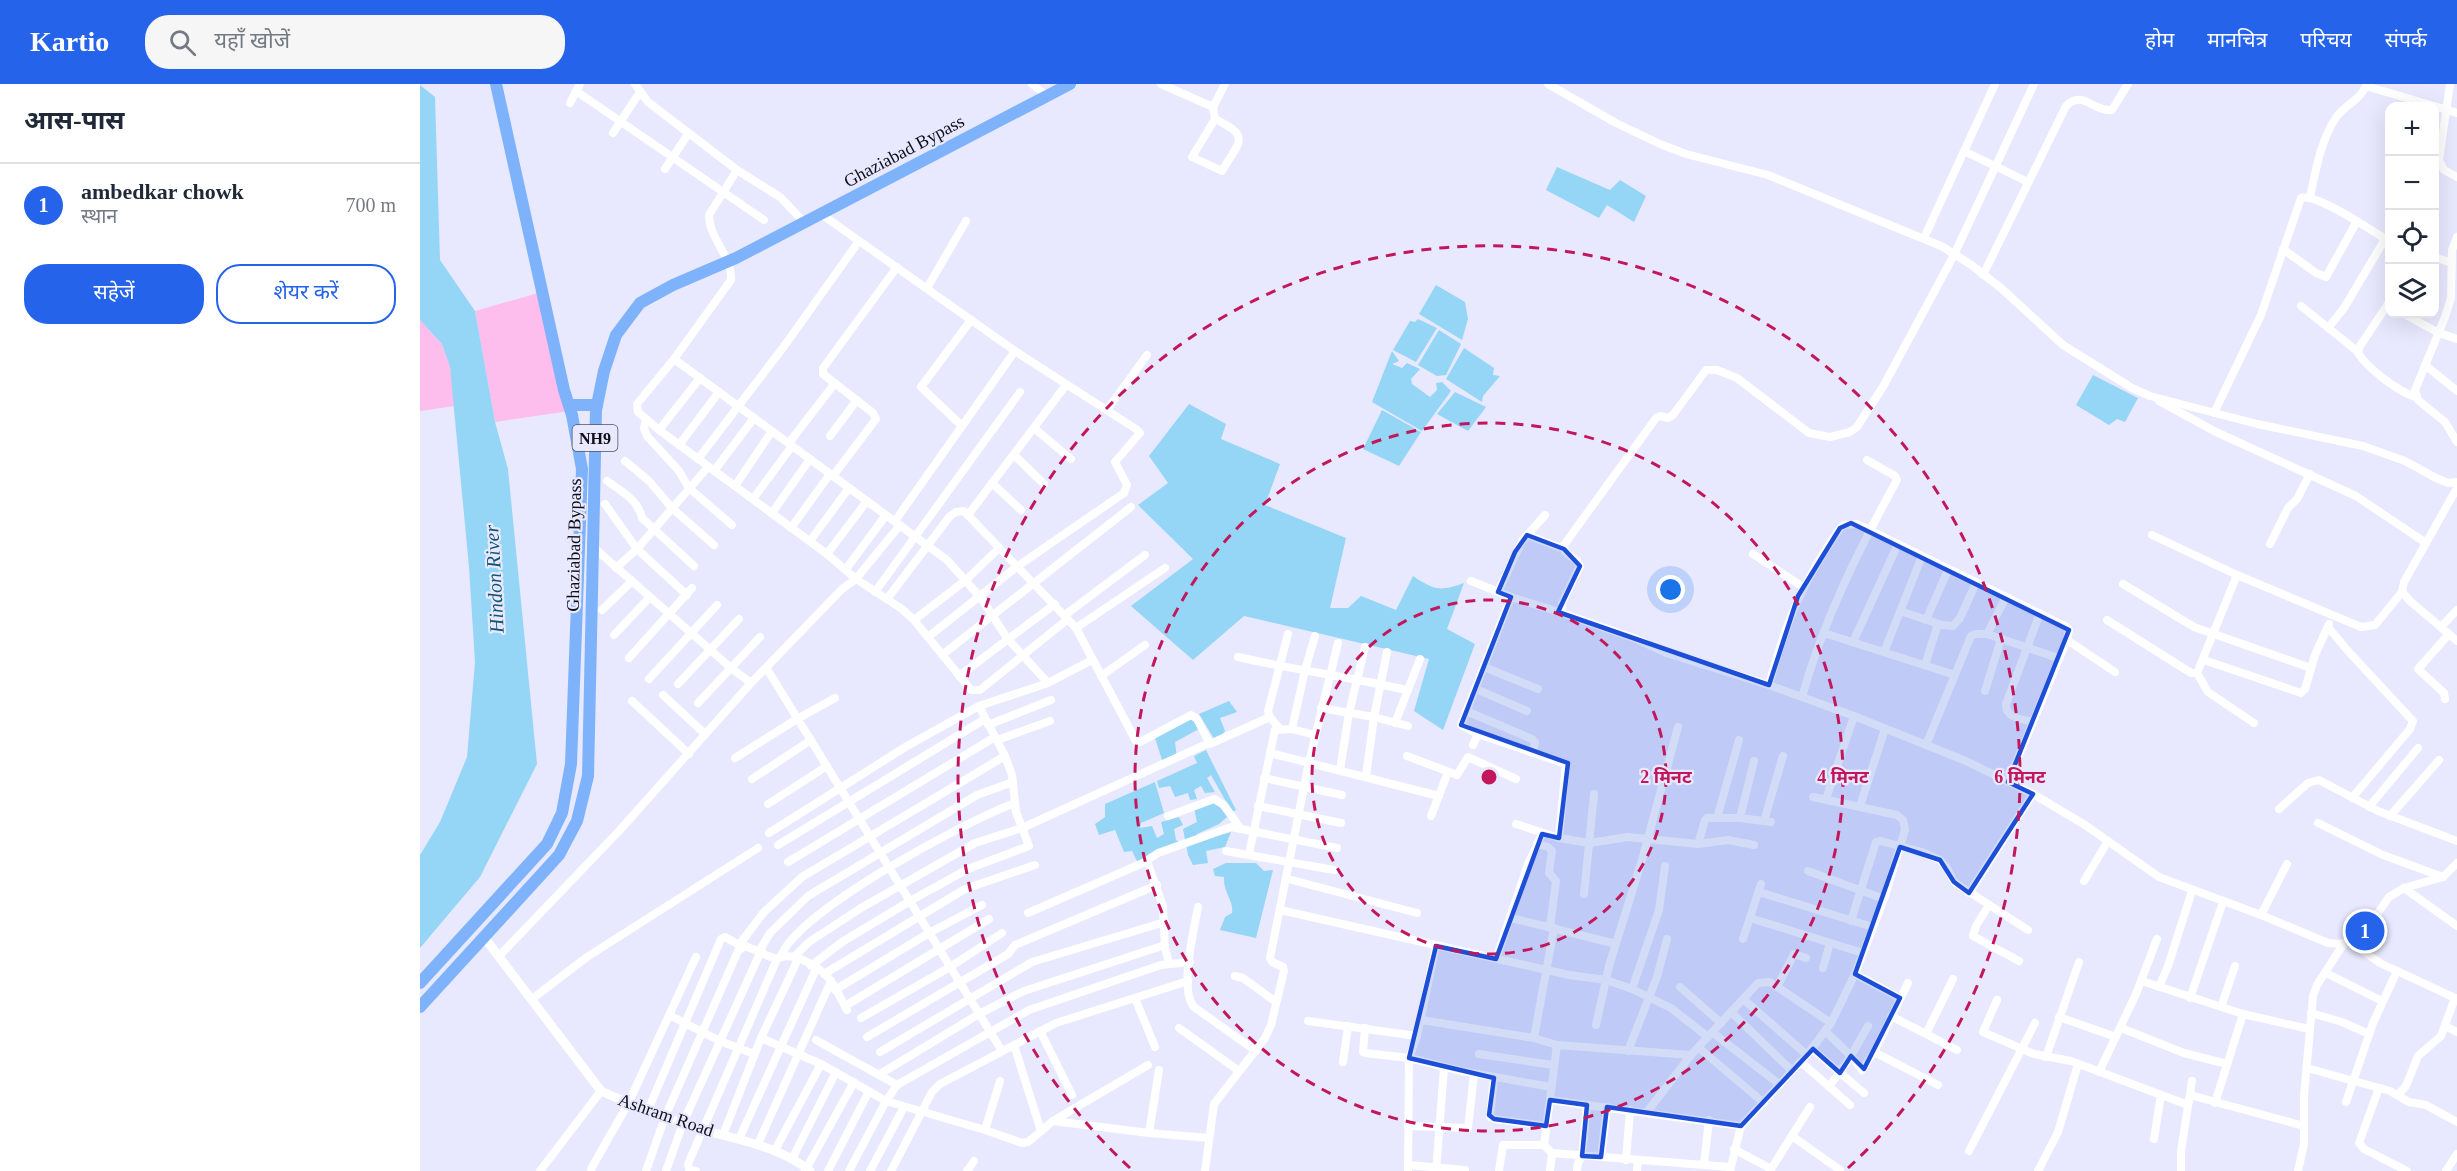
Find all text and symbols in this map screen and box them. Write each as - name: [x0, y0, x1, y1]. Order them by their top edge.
- search box: [145, 15, 565, 69]
- text: Kartio: [30, 26, 109, 57]
- icon: search: [166, 26, 199, 59]
- text: यहाँ खोजें: [214, 28, 290, 53]
- text: होम: [2145, 28, 2174, 52]
- text: मानचित्र: [2207, 28, 2267, 52]
- text: परिचय: [2300, 28, 2352, 52]
- text: संपर्क: [2385, 28, 2427, 52]
- map controls: [2385, 102, 2439, 318]
- button: +: [2385, 102, 2439, 156]
- text: आस-पास: [24, 106, 124, 135]
- street label: Ghaziabad Bypass: [840, 111, 968, 191]
- button: −: [2385, 156, 2439, 210]
- text: ambedkar chowk: [81, 179, 244, 204]
- text: 1: [39, 194, 49, 216]
- text: 700 m: [345, 194, 396, 216]
- text: स्थान: [81, 205, 117, 227]
- button: locate: [2385, 210, 2439, 264]
- button: सहेजें: [24, 264, 204, 324]
- button: शेयर करें: [216, 264, 396, 324]
- button: layers: [2385, 264, 2439, 318]
- road number: NH9: [572, 425, 618, 451]
- street label: Ghaziabad Bypass: [563, 478, 585, 612]
- water label: Hindon River: [480, 524, 508, 635]
- your location: [1656, 575, 1685, 604]
- centre of rings: [1479, 767, 1499, 787]
- text: 2 मिनट: [1640, 767, 1692, 787]
- text: 4 मिनट: [1817, 767, 1869, 787]
- text: 6 मिनट: [1994, 767, 2046, 787]
- pin: 1: [2346, 908, 2384, 954]
- street label: Ashram Road: [616, 1089, 716, 1141]

